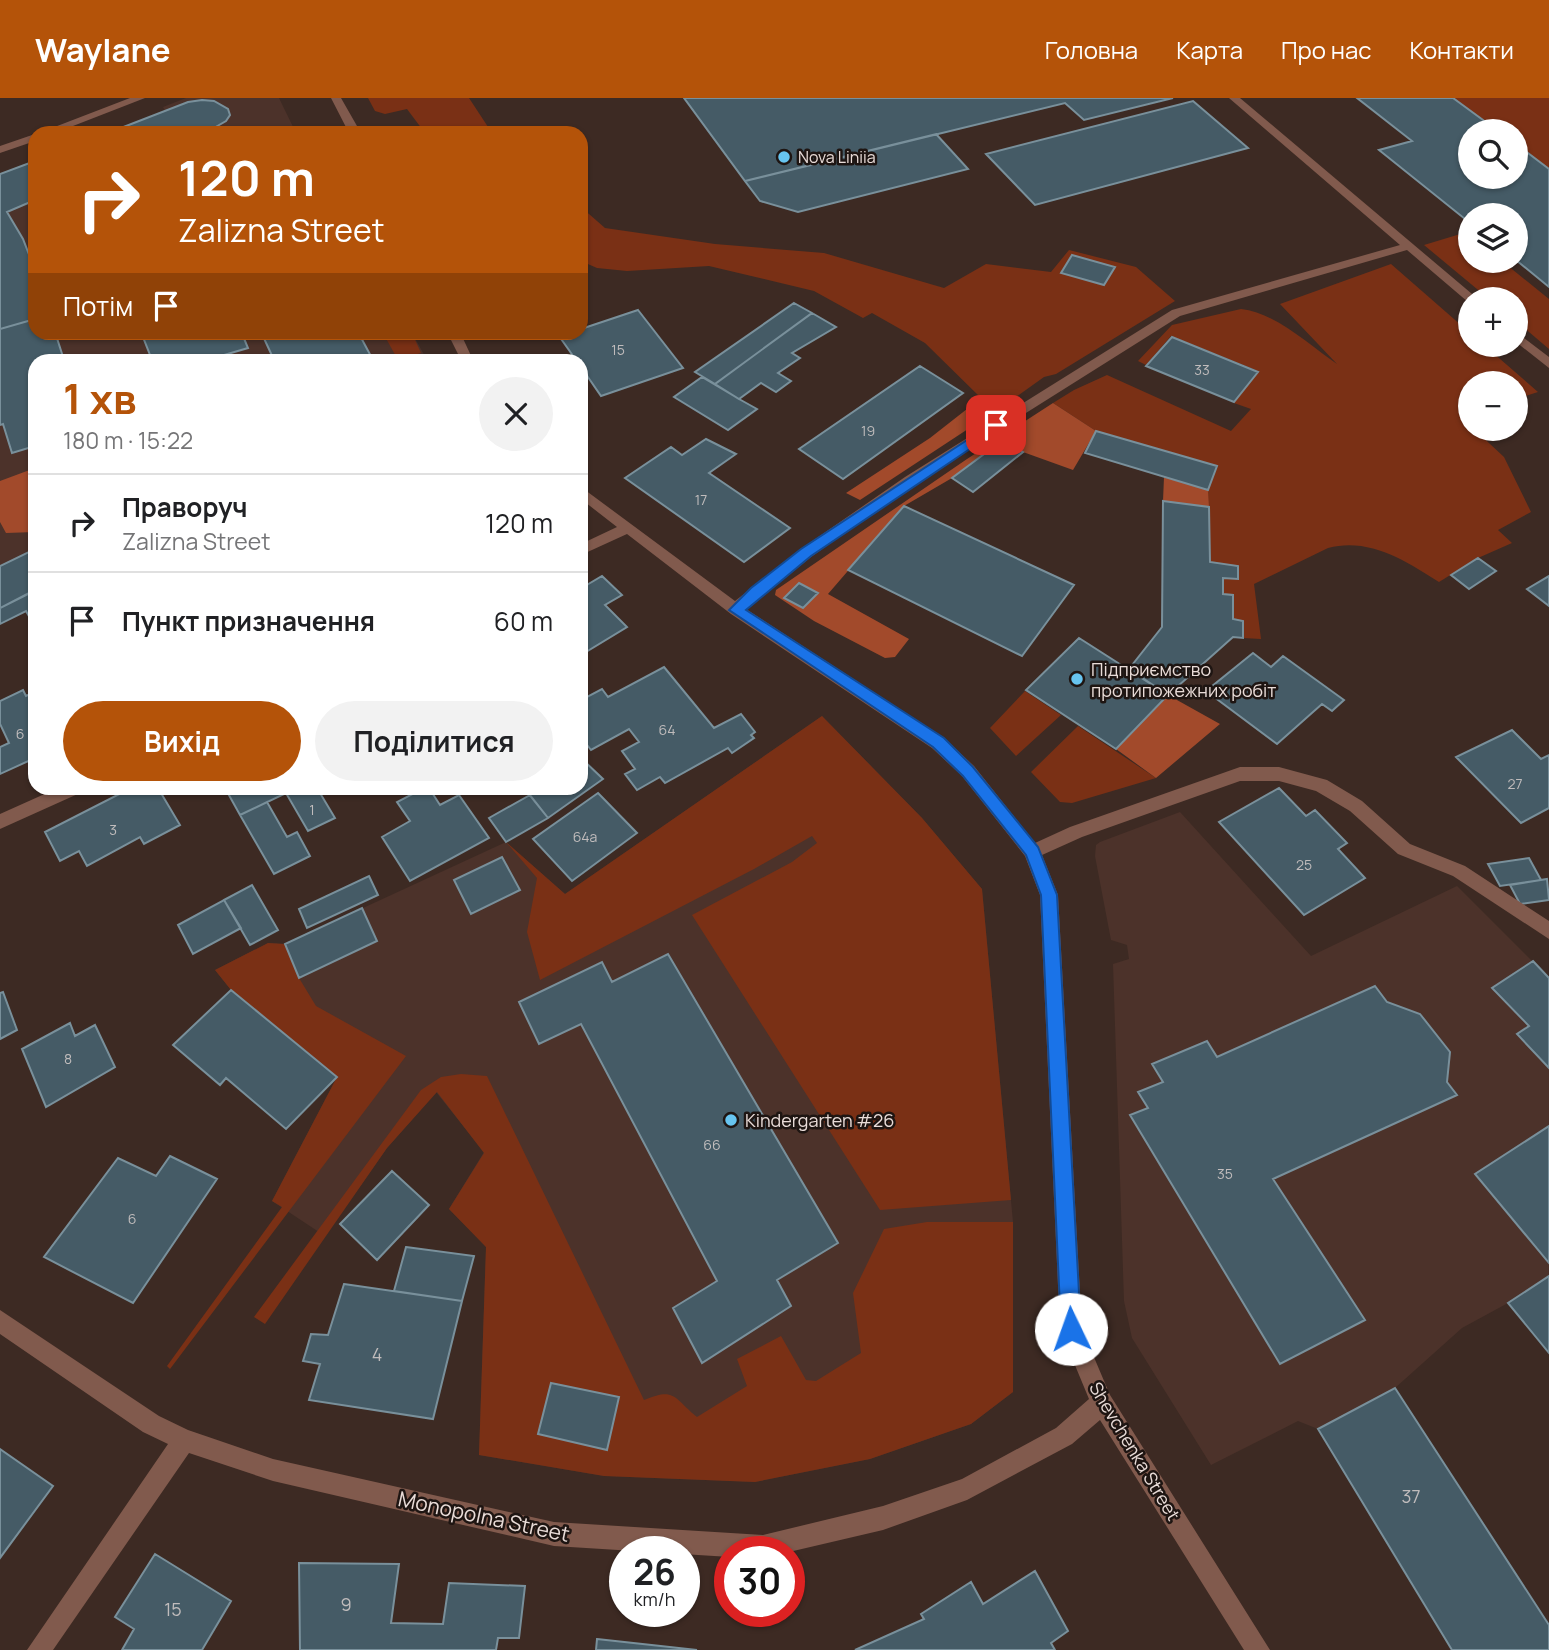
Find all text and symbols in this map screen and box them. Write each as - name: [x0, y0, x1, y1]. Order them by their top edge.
- text: Waylane: [35, 27, 171, 72]
- text: Головна: [1045, 33, 1138, 66]
- text: Карта: [1176, 33, 1243, 66]
- text: Про нас: [1281, 33, 1372, 66]
- text: Контакти: [1410, 33, 1514, 66]
- map controls: [1458, 119, 1528, 441]
- button: search: [1458, 119, 1528, 189]
- text: 120 m: [178, 144, 315, 211]
- place label: Nova Liniia: [798, 146, 876, 168]
- marker: Nova Liniia: [776, 149, 792, 165]
- icon: right: [63, 154, 154, 245]
- button: layers: [1458, 203, 1528, 273]
- text: Zalizna Street: [178, 208, 384, 252]
- icon: arrive: [147, 287, 185, 325]
- button: +: [1458, 287, 1528, 357]
- text: Потім: [63, 288, 133, 324]
- house number: 15: [611, 340, 625, 359]
- house number: 33: [1194, 360, 1210, 379]
- text: 1 хв: [63, 369, 137, 427]
- button: −: [1458, 371, 1528, 441]
- button: close: [479, 377, 553, 451]
- pin: [966, 395, 1026, 455]
- icon: arrive: [977, 406, 1015, 444]
- house number: 19: [861, 421, 875, 440]
- text: 180 m · 15:22: [63, 424, 193, 456]
- text: Праворуч: [122, 489, 247, 525]
- house number: 17: [695, 490, 707, 509]
- icon: right: [63, 504, 101, 542]
- text: 120 m: [485, 505, 553, 541]
- text: Zalizna Street: [122, 525, 270, 557]
- icon: arrive: [63, 602, 101, 640]
- text: Пункт призначення: [122, 603, 375, 639]
- text: 60 m: [494, 603, 553, 639]
- place label: Підприємство протипожежних робіт: [1091, 657, 1276, 702]
- marker: Підприємство протипожежних робіт: [1069, 671, 1085, 687]
- button: Вихід: [63, 701, 301, 781]
- button: Поділитися: [315, 701, 553, 781]
- house number: 64: [659, 720, 675, 739]
- house number: 6: [16, 724, 24, 743]
- house number: 27: [1507, 774, 1523, 793]
- house number: 1: [309, 800, 315, 819]
- house number: 3: [109, 820, 117, 839]
- house number: 64а: [573, 827, 597, 846]
- house number: 25: [1296, 855, 1312, 874]
- house number: 8: [64, 1049, 72, 1068]
- place label: Kindergarten #26: [745, 1108, 894, 1132]
- marker: Kindergarten #26: [723, 1112, 739, 1128]
- house number: 66: [703, 1135, 721, 1154]
- house number: 35: [1217, 1164, 1233, 1183]
- house number: 6: [128, 1209, 136, 1228]
- position arrow: [1034, 1292, 1108, 1366]
- house number: 4: [372, 1342, 382, 1366]
- street label: Shevchenka Street: [1084, 1377, 1186, 1525]
- street label: Monopolna Street: [396, 1484, 572, 1548]
- house number: 37: [1402, 1484, 1421, 1508]
- speed limit sign: 30: [714, 1536, 805, 1627]
- text: 26: [633, 1548, 676, 1596]
- text: km/h: [634, 1587, 675, 1611]
- house number: 9: [340, 1592, 352, 1616]
- house number: 15: [164, 1597, 182, 1621]

